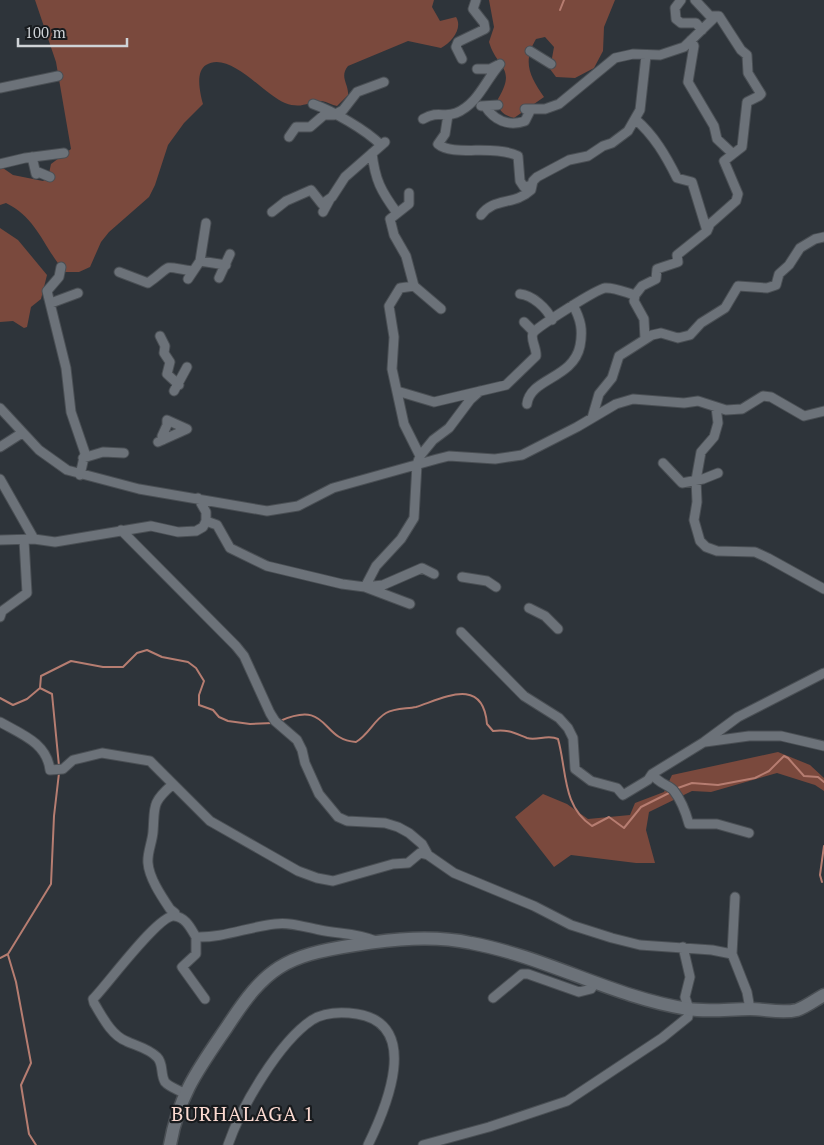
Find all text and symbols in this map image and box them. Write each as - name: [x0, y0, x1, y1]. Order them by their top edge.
- scale bar: [18, 15, 126, 47]
- text: 100 m: [25, 22, 66, 42]
- district label: BURHALAGA 1: [171, 1100, 315, 1127]

